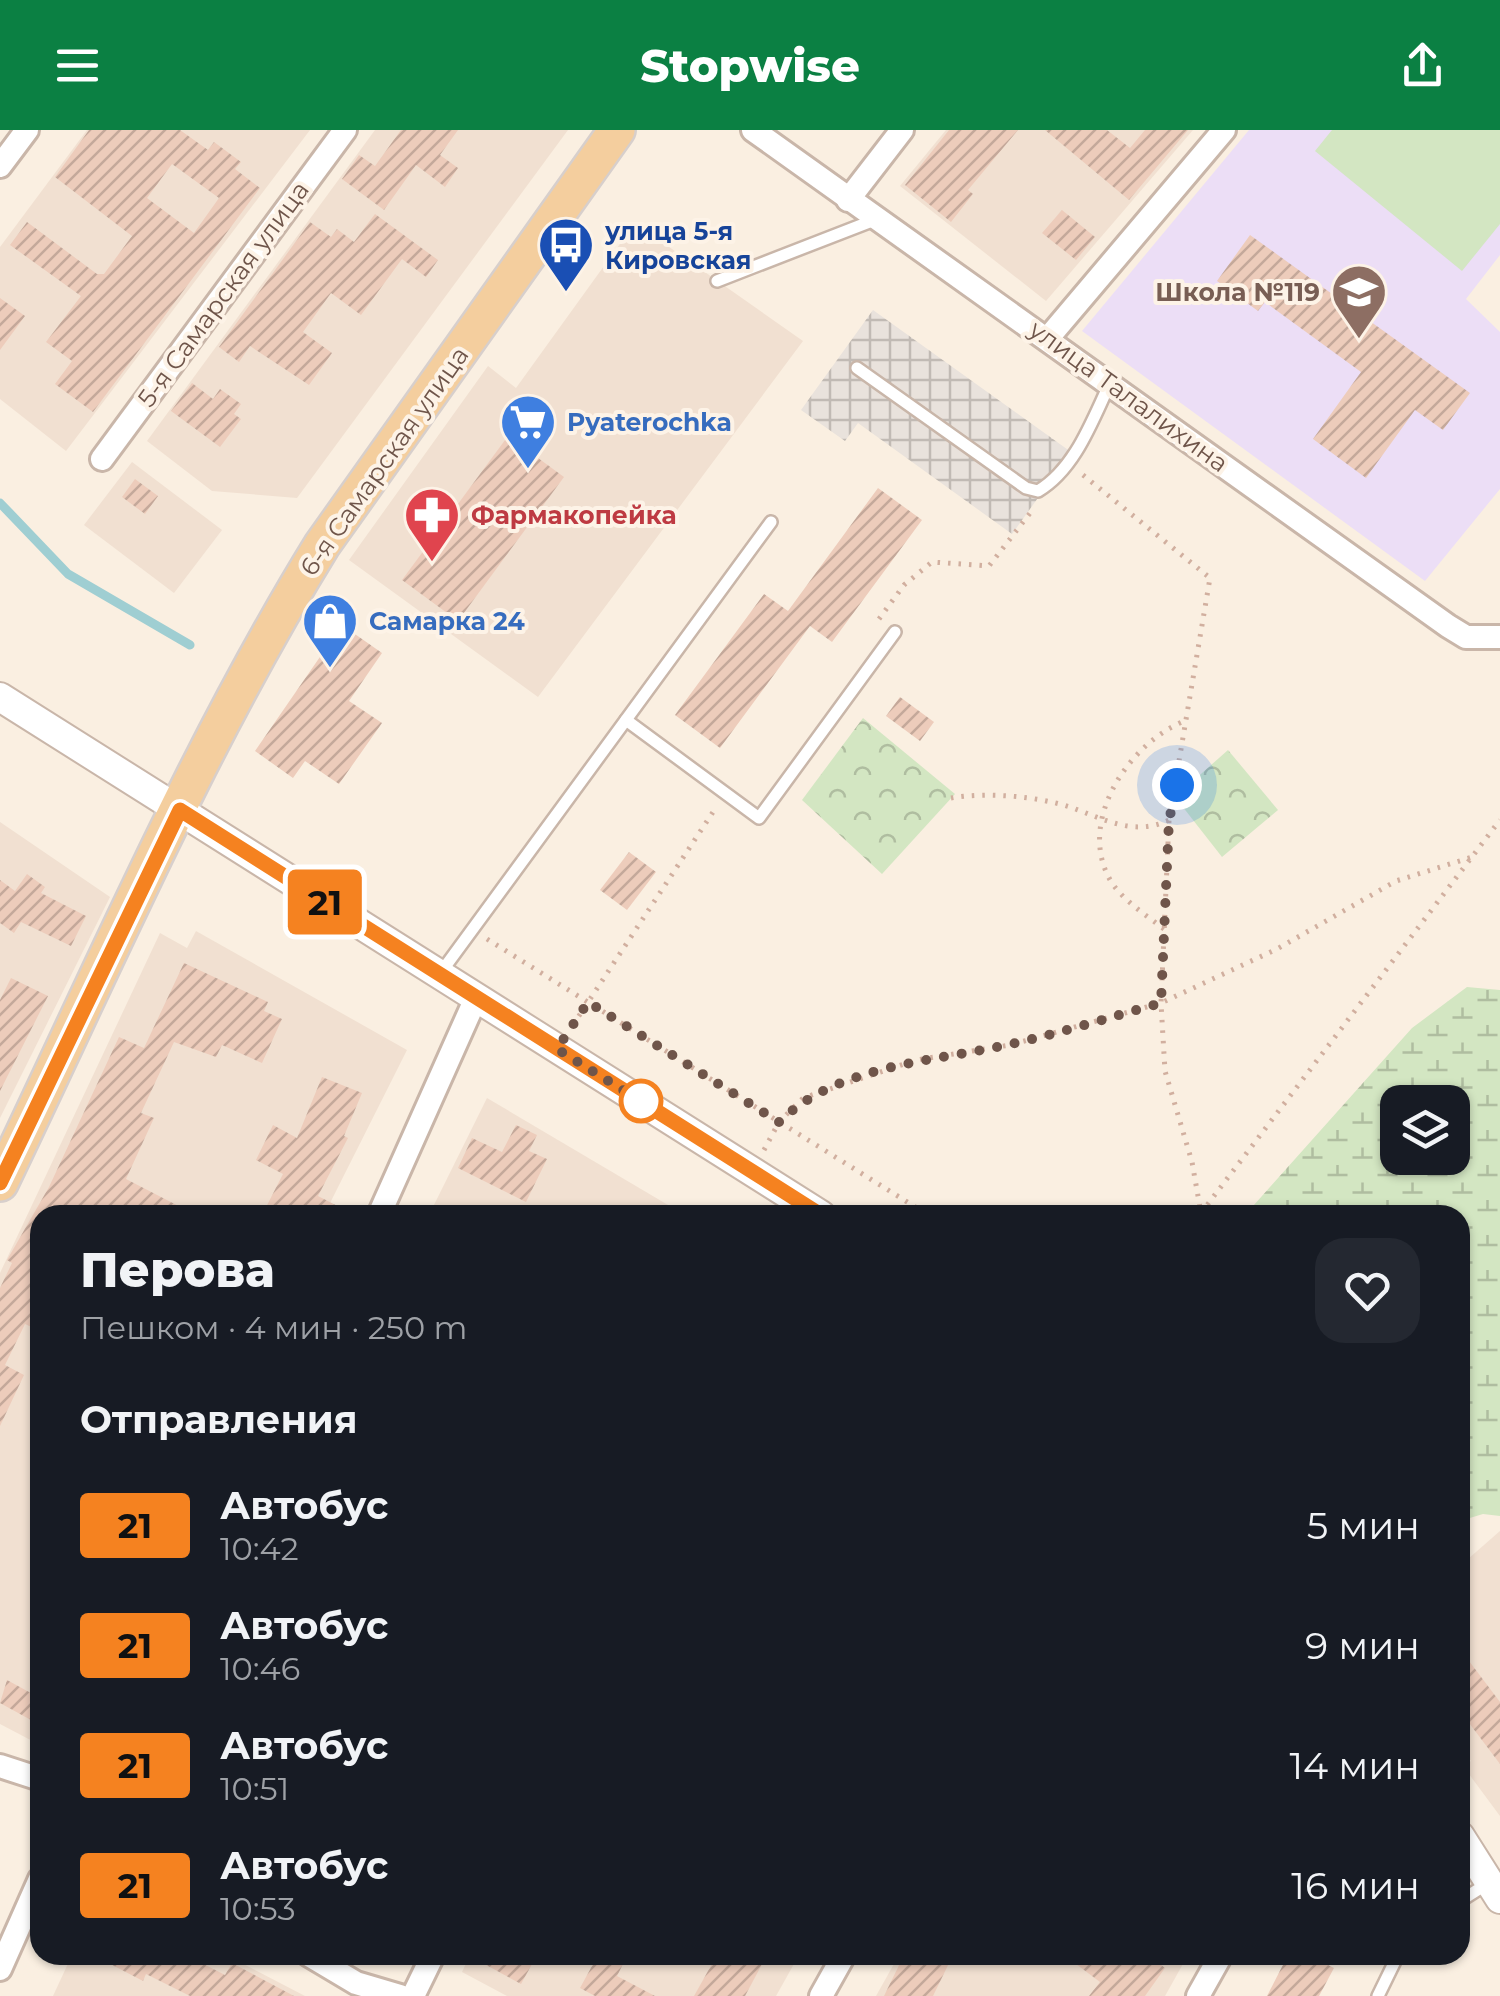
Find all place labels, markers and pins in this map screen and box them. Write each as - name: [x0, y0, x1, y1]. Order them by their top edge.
- bus stop icon: улица 5-я Кировская: [536, 215, 596, 294]
- place label: улица 5-я Кировская: [604, 216, 752, 275]
- school or university icon: Школа №119: [1329, 262, 1389, 341]
- place label: Школа №119: [1155, 277, 1320, 307]
- supermarket icon: Pyaterochka: [498, 392, 558, 471]
- place label: Pyaterochka: [567, 407, 732, 437]
- pharmacy icon: Фармакопейка: [402, 485, 462, 564]
- place label: Фармакопейка: [471, 500, 677, 530]
- shop icon: Самарка 24: [300, 591, 360, 670]
- place label: Самарка 24: [369, 606, 525, 636]
- unlabelled marker: [620, 1080, 662, 1122]

